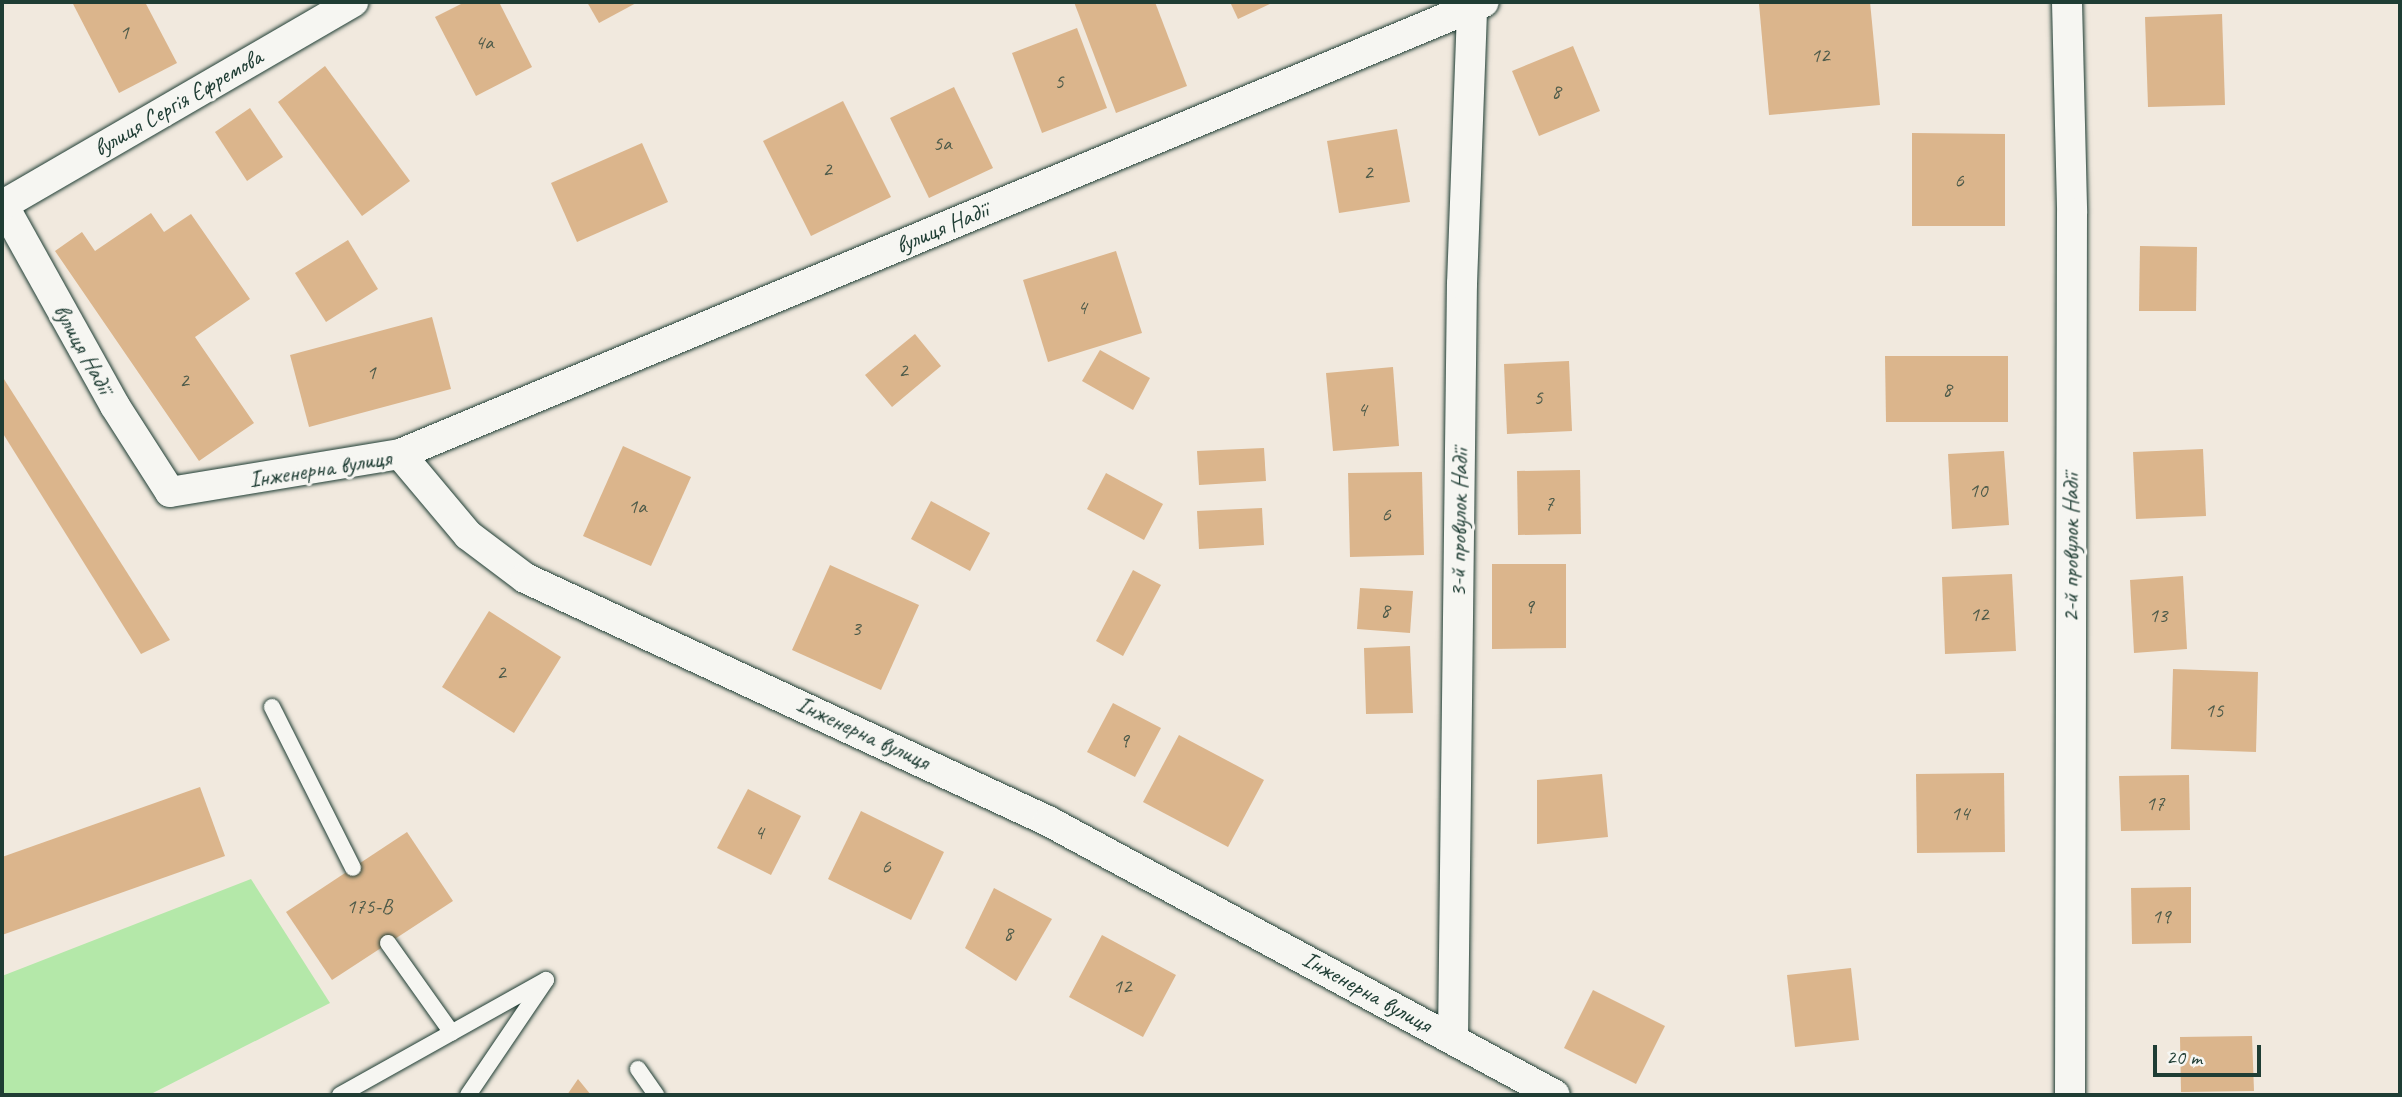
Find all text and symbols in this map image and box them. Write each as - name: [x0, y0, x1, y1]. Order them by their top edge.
- house number: 1: [119, 19, 129, 45]
- house number: 4а: [475, 29, 493, 55]
- house number: 12: [1811, 42, 1829, 68]
- street label: вулиця Сергія Єфремова: [88, 43, 268, 163]
- house number: 5: [1054, 68, 1064, 94]
- house number: 8: [1551, 78, 1561, 104]
- house number: 5а: [933, 130, 951, 156]
- house number: 2: [822, 156, 832, 182]
- house number: 2: [1363, 159, 1373, 185]
- house number: 6: [1954, 167, 1964, 193]
- street label: вулиця Надії: [891, 196, 993, 260]
- house number: 4: [1077, 294, 1087, 320]
- street label: вулиця Надії: [47, 299, 119, 399]
- house number: 2: [898, 357, 908, 383]
- house number: 1: [366, 359, 376, 385]
- house number: 2: [179, 367, 189, 393]
- house number: 8: [1942, 376, 1952, 402]
- house number: 5: [1533, 384, 1543, 410]
- house number: 4: [1357, 396, 1367, 422]
- street label: Інженерна вулиця: [247, 444, 393, 494]
- street label: 3-й провулок Надії: [1443, 448, 1475, 598]
- street label: 2-й провулок Надії: [2057, 473, 2085, 623]
- house number: 10: [1969, 477, 1987, 503]
- house number: 7: [1544, 490, 1554, 516]
- house number: 1а: [628, 493, 646, 519]
- house number: 6: [1381, 501, 1391, 527]
- house number: 9: [1524, 593, 1534, 619]
- house number: 8: [1380, 597, 1390, 623]
- house number: 12: [1970, 601, 1988, 627]
- house number: 13: [2149, 602, 2167, 628]
- house number: 3: [851, 615, 861, 641]
- house number: 2: [496, 659, 506, 685]
- street label: Інженерна вулиця: [792, 690, 934, 776]
- house number: 15: [2205, 697, 2223, 723]
- house number: 9: [1119, 727, 1129, 753]
- house number: 17: [2146, 790, 2164, 816]
- house number: 14: [1951, 800, 1969, 826]
- house number: 4: [754, 819, 764, 845]
- house number: 6: [881, 853, 891, 879]
- house number: 175-В: [346, 893, 392, 919]
- house number: 19: [2152, 903, 2170, 929]
- house number: 8: [1003, 920, 1013, 946]
- street label: Інженерна вулиця: [1298, 945, 1436, 1039]
- house number: 12: [1113, 973, 1131, 999]
- scale bar: [2157, 1030, 2266, 1074]
- text: 20 m: [2166, 1044, 2202, 1070]

